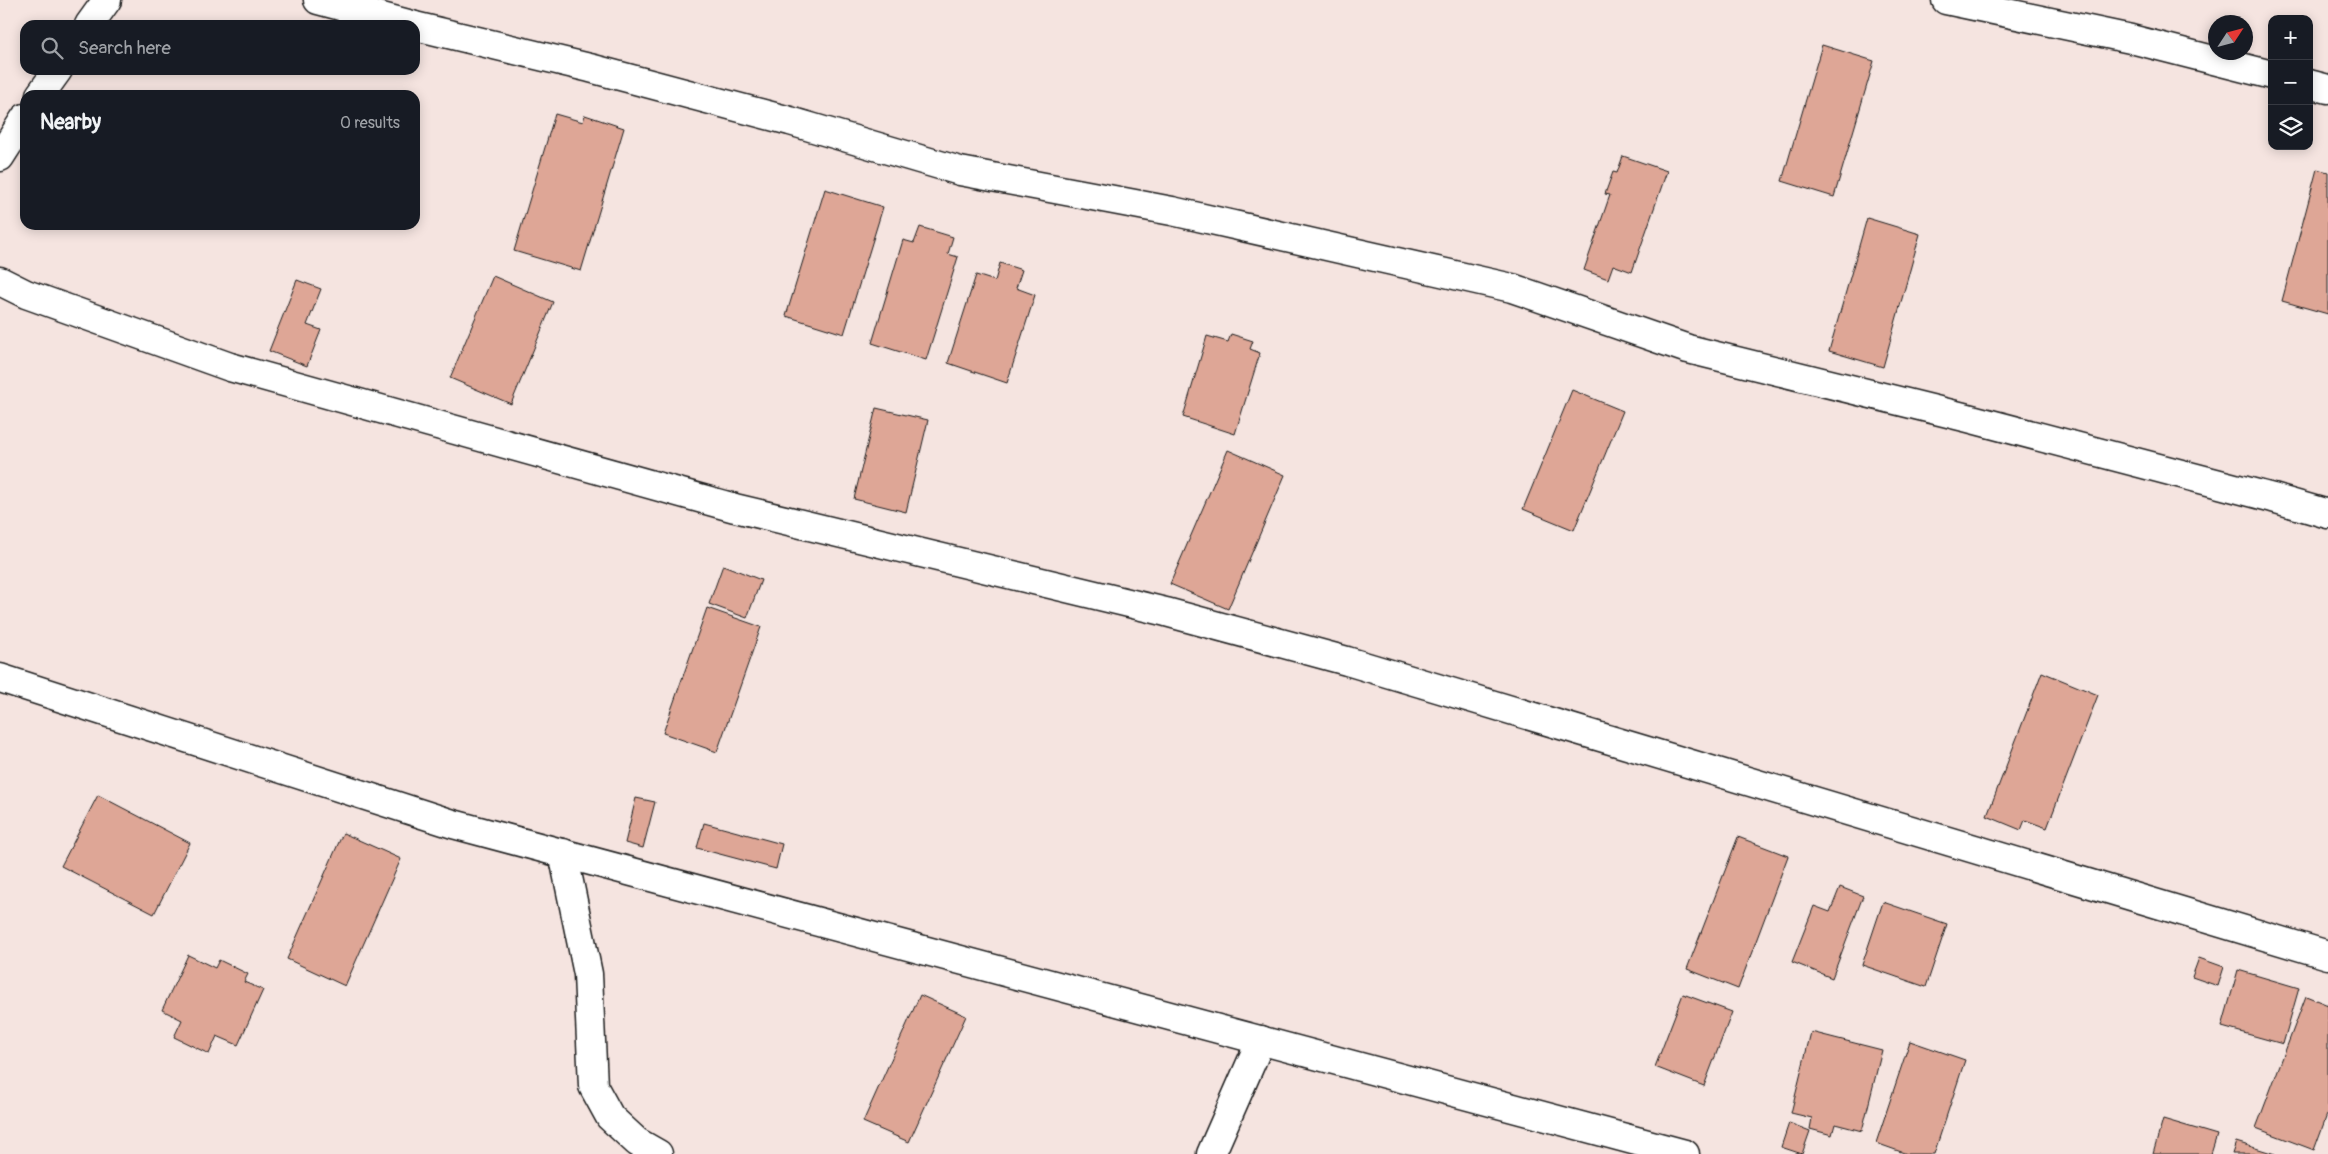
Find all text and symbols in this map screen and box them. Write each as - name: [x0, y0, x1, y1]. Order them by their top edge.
- north arrow: [2208, 15, 2253, 60]
- map controls: [2268, 15, 2313, 150]
- button: +: [2268, 15, 2313, 60]
- search box: [20, 20, 420, 75]
- icon: search: [38, 34, 66, 62]
- text: Search here: [78, 36, 171, 60]
- button: −: [2268, 60, 2313, 105]
- button: layers: [2268, 105, 2313, 150]
- text: Nearby: [40, 109, 101, 136]
- text: 0 results: [340, 113, 400, 133]

